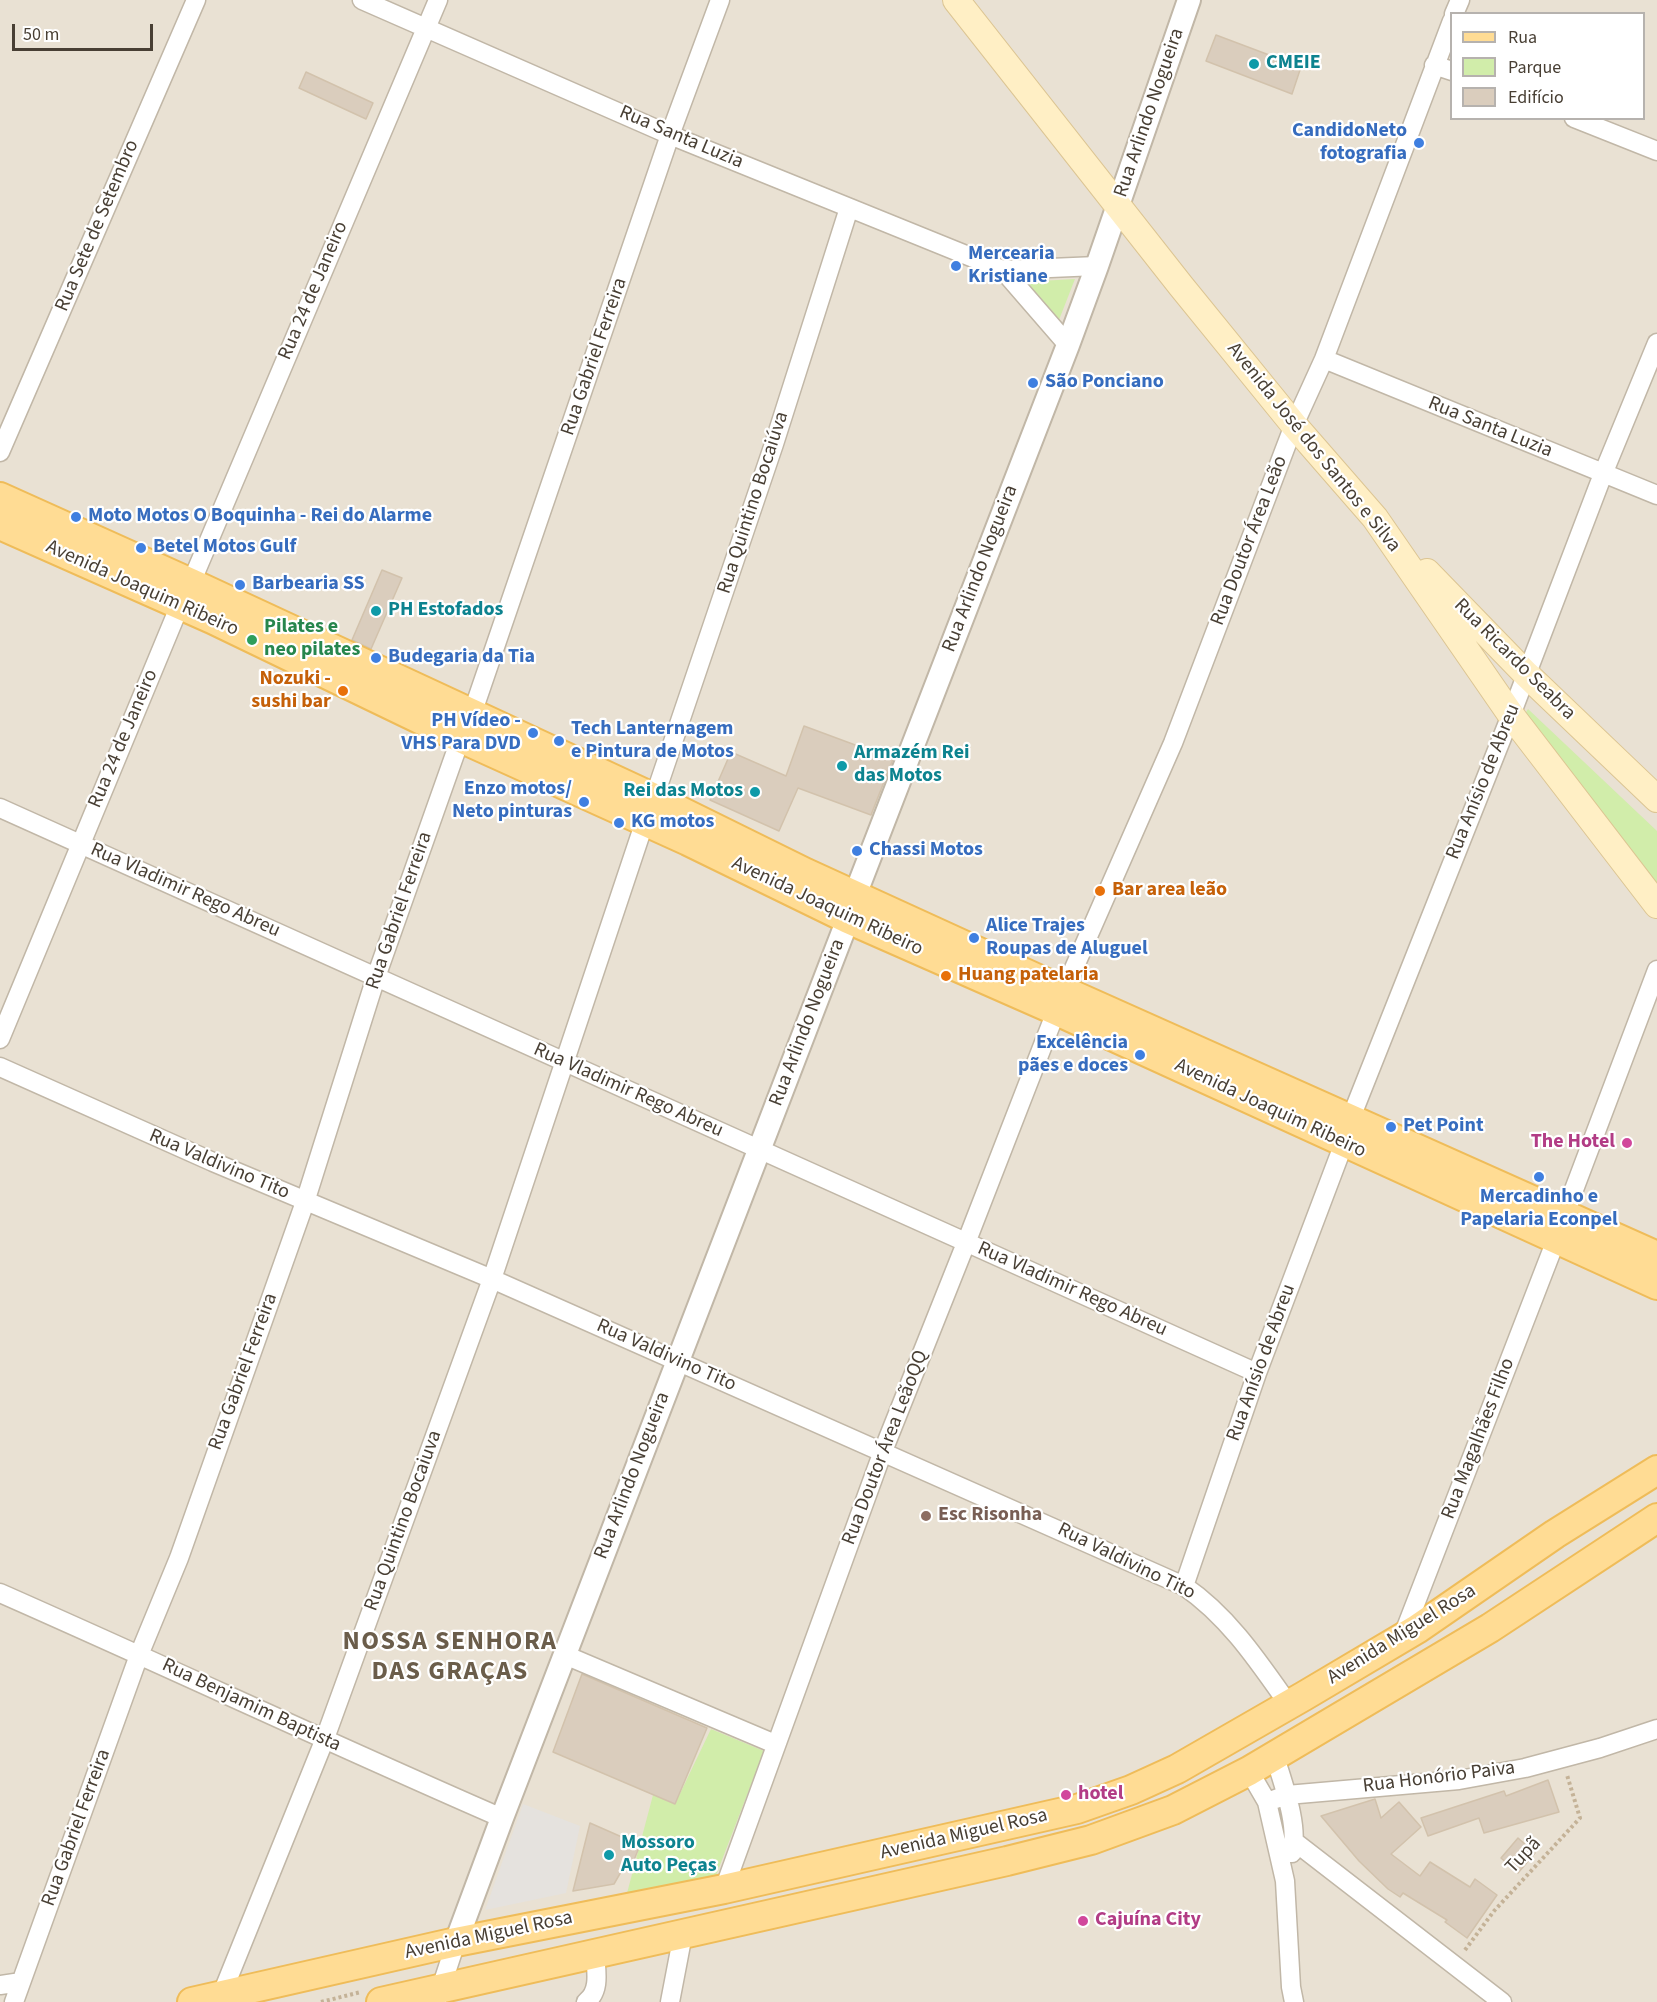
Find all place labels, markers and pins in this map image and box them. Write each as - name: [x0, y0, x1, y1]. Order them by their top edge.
- place label: CMEIE: [1266, 52, 1321, 76]
- marker: CMEIE: [1247, 57, 1261, 71]
- place label: CandidoNeto fotografia: [1292, 120, 1407, 167]
- marker: CandidoNeto fotografia: [1412, 136, 1426, 150]
- place label: Mercearia Kristiane: [968, 243, 1055, 290]
- marker: Mercearia Kristiane: [949, 259, 963, 273]
- place label: São Ponciano: [1045, 371, 1164, 395]
- marker: São Ponciano: [1026, 376, 1040, 390]
- place label: Moto Motos O Boquinha - Rei do Alarme: [88, 505, 432, 529]
- marker: Moto Motos O Boquinha - Rei do Alarme: [69, 510, 83, 524]
- place label: Betel Motos Gulf: [153, 536, 296, 560]
- marker: Betel Motos Gulf: [134, 541, 148, 555]
- place label: Barbearia SS: [252, 573, 365, 597]
- marker: Barbearia SS: [233, 578, 247, 592]
- place label: PH Estofados: [388, 599, 503, 623]
- marker: PH Estofados: [369, 604, 383, 618]
- place label: Pilates e neo pilates: [264, 616, 360, 663]
- marker: Pilates e neo pilates: [245, 633, 259, 647]
- place label: Budegaria da Tia: [388, 646, 535, 670]
- marker: Budegaria da Tia: [369, 651, 383, 665]
- place label: Nozuki - sushi bar: [251, 668, 331, 715]
- marker: Nozuki - sushi bar: [336, 684, 350, 698]
- place label: PH Vídeo - VHS Para DVD: [401, 710, 521, 757]
- place label: Tech Lanternagem e Pintura de Motos: [571, 718, 734, 765]
- marker: PH Vídeo - VHS Para DVD: [526, 726, 540, 740]
- marker: Tech Lanternagem e Pintura de Motos: [552, 734, 566, 748]
- place label: Armazém Rei das Motos: [854, 742, 970, 789]
- marker: Armazém Rei das Motos: [835, 759, 849, 773]
- place label: Enzo motos/ Neto pinturas: [452, 778, 572, 825]
- place label: Rei das Motos: [623, 780, 743, 804]
- marker: Rei das Motos: [748, 785, 762, 799]
- marker: Enzo motos/ Neto pinturas: [577, 795, 591, 809]
- place label: KG motos: [631, 811, 714, 835]
- marker: KG motos: [612, 816, 626, 830]
- place label: Chassi Motos: [869, 839, 983, 863]
- marker: Chassi Motos: [850, 844, 864, 858]
- place label: Bar area leão: [1112, 879, 1227, 903]
- marker: Bar area leão: [1093, 884, 1107, 898]
- place label: Alice Trajes Roupas de Aluguel: [986, 915, 1148, 962]
- marker: Alice Trajes Roupas de Aluguel: [967, 931, 981, 945]
- place label: Huang patelaria: [958, 964, 1099, 988]
- marker: Huang patelaria: [939, 969, 953, 983]
- place label: Excelência pães e doces: [1018, 1032, 1128, 1079]
- marker: Excelência pães e doces: [1133, 1048, 1147, 1062]
- place label: Pet Point: [1403, 1115, 1484, 1139]
- marker: Pet Point: [1384, 1120, 1398, 1134]
- place label: The Hotel: [1531, 1131, 1615, 1155]
- marker: The Hotel: [1620, 1136, 1634, 1150]
- marker: Mercadinho e Papelaria Econpel: [1532, 1170, 1546, 1184]
- place label: Mercadinho e Papelaria Econpel: [1460, 1186, 1618, 1233]
- place label: Esc Risonha: [938, 1504, 1042, 1528]
- marker: Esc Risonha: [919, 1509, 933, 1523]
- place label: hotel: [1078, 1783, 1123, 1807]
- marker: hotel: [1059, 1788, 1073, 1802]
- place label: Mossoro Auto Peças: [621, 1832, 717, 1879]
- marker: Mossoro Auto Peças: [602, 1848, 616, 1862]
- place label: Cajuína City: [1095, 1909, 1201, 1933]
- marker: Cajuína City: [1076, 1914, 1090, 1928]

